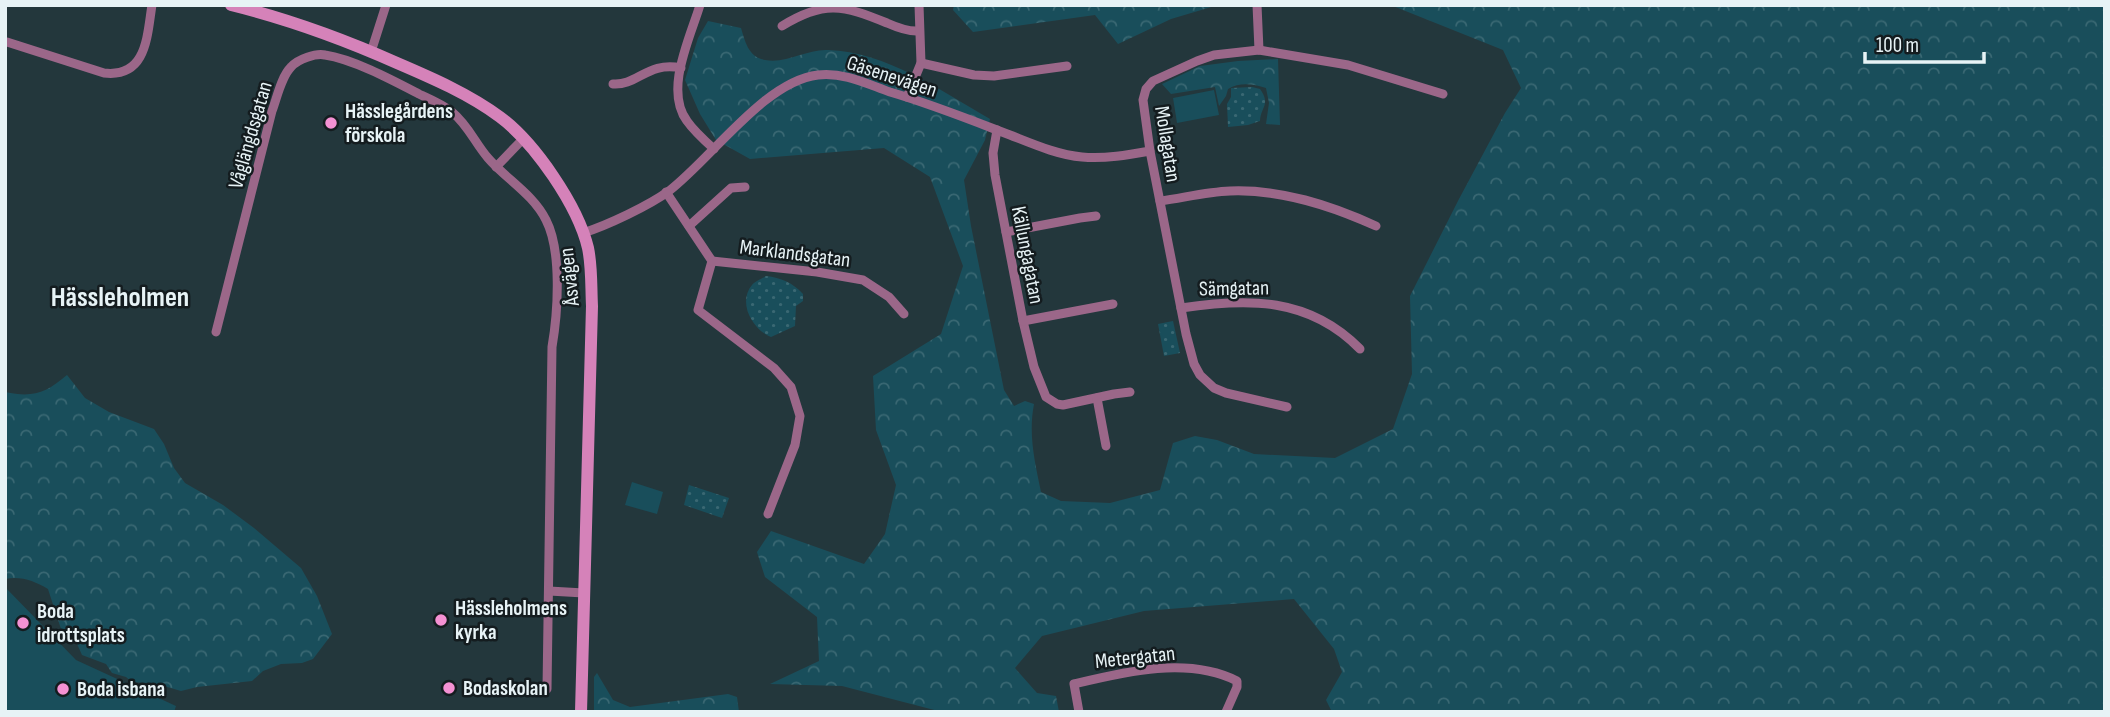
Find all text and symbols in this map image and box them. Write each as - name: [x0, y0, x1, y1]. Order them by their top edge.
- scale bar: [1865, 21, 1984, 65]
- text: 100 m: [1876, 33, 1919, 58]
- street label: Gäsenevägen: [844, 50, 940, 103]
- street label: Våglängdsgatan: [223, 79, 278, 192]
- place label: Hässlegårdens förskola: [345, 99, 453, 148]
- street label: Mollagatan: [1149, 104, 1186, 184]
- marker: Hässlegårdens förskola: [323, 115, 339, 131]
- street label: Källungagatan: [1006, 204, 1049, 306]
- street label: Marklandsgatan: [738, 234, 852, 273]
- street label: Åsvägen: [554, 247, 585, 308]
- street label: Sämgatan: [1199, 275, 1269, 302]
- district label: Hässleholmen: [51, 281, 189, 314]
- place label: Hässleholmens kyrka: [455, 596, 567, 645]
- place label: Boda idrottsplats: [37, 599, 125, 648]
- marker: Hässleholmens kyrka: [433, 612, 449, 628]
- marker: Boda idrottsplats: [15, 615, 31, 631]
- street label: Metergatan: [1094, 641, 1176, 674]
- place label: Bodaskolan: [463, 676, 548, 701]
- place label: Boda isbana: [77, 677, 165, 702]
- marker: Bodaskolan: [441, 680, 457, 696]
- marker: Boda isbana: [55, 681, 71, 697]

